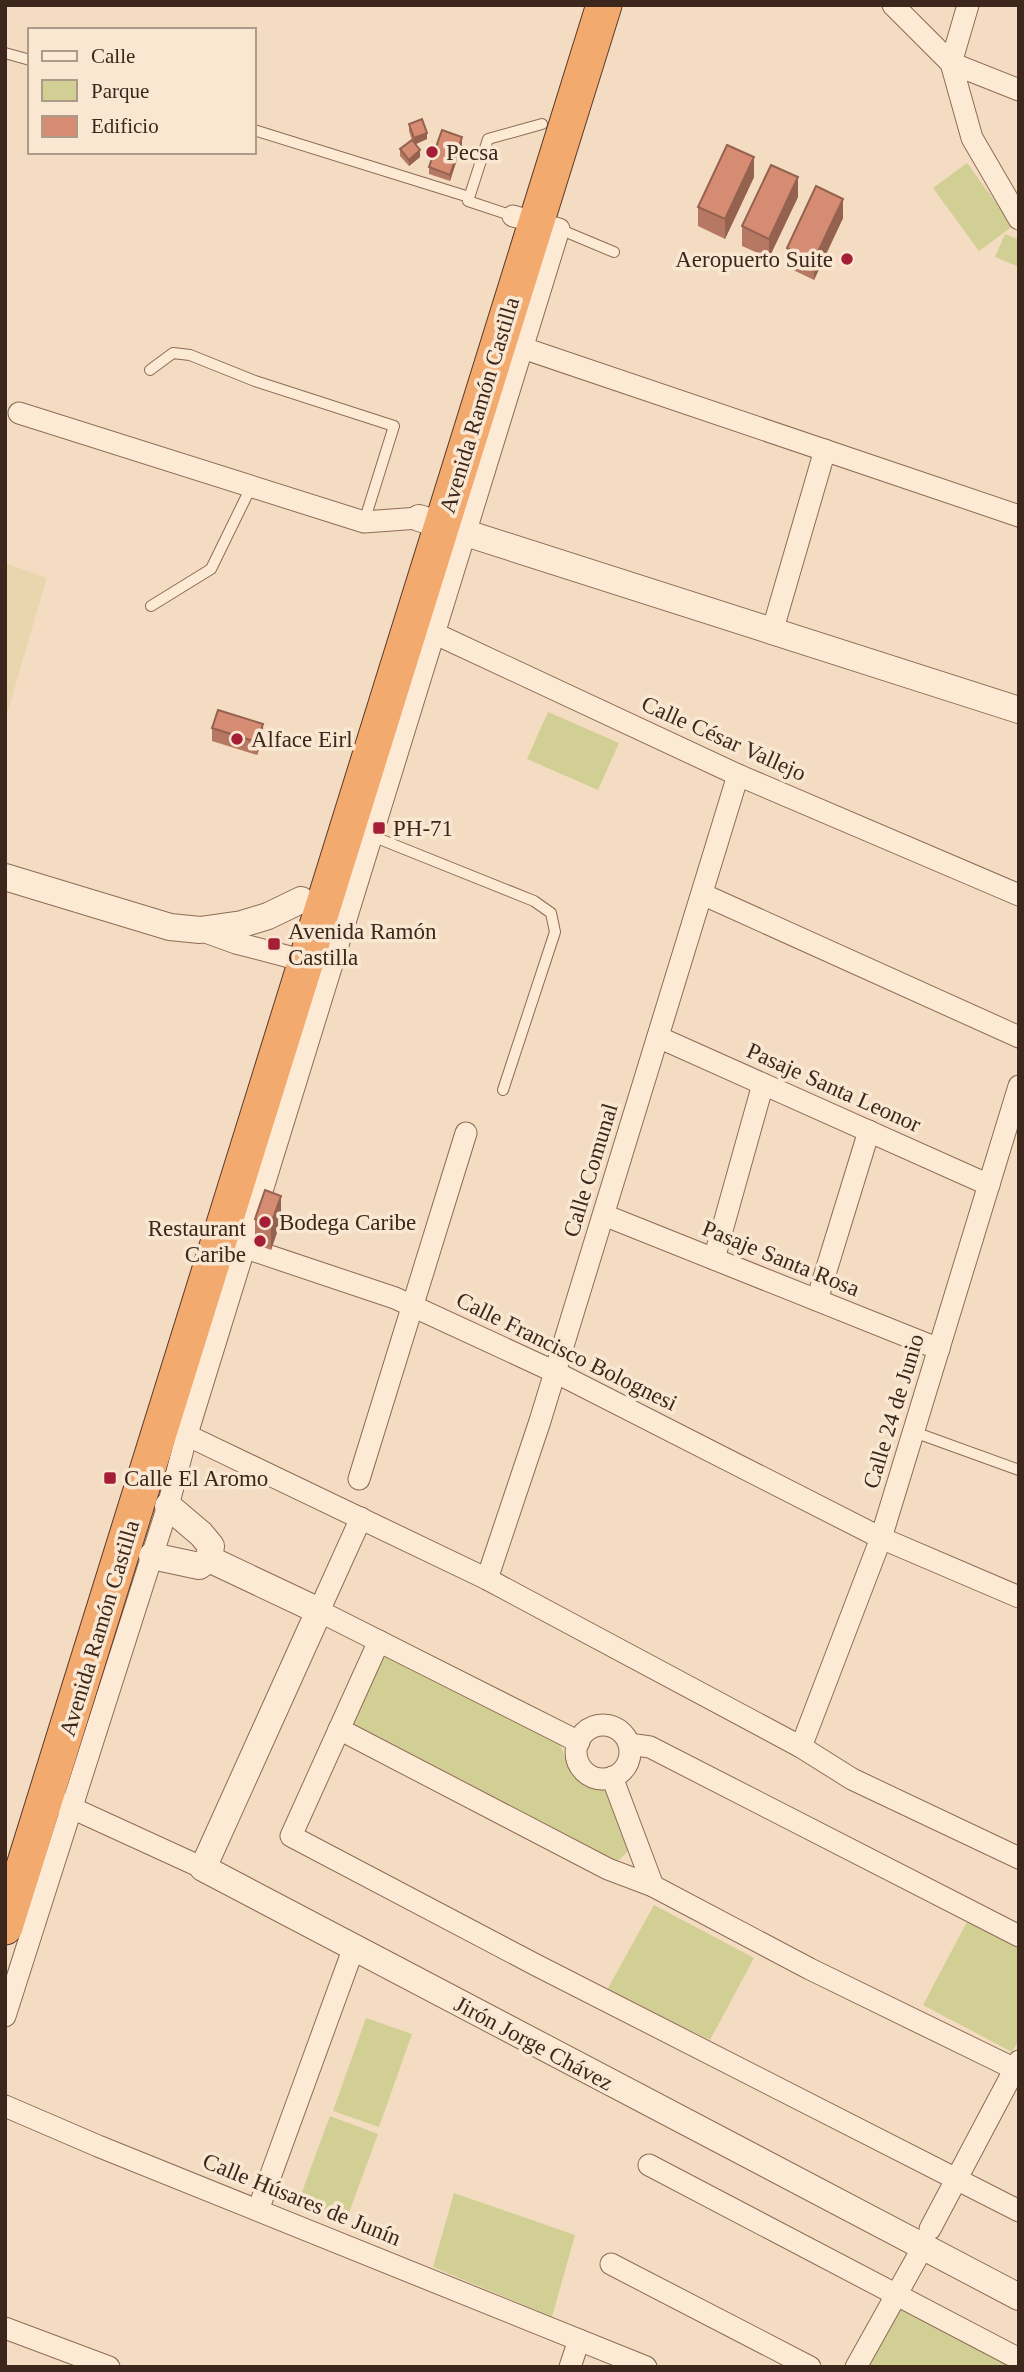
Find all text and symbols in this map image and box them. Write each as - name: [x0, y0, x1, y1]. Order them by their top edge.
- legend: [28, 28, 256, 154]
- text: Calle: [91, 44, 135, 68]
- text: Parque: [91, 79, 149, 103]
- text: Edificio: [91, 114, 159, 138]
- place label: Pecsa: [446, 140, 498, 165]
- marker: Pecsa: [424, 144, 440, 160]
- place label: Aeropuerto Suite: [675, 247, 833, 272]
- marker: Aeropuerto Suite: [839, 251, 855, 267]
- street label: Avenida Ramón Castilla: [435, 294, 524, 516]
- street label: Calle César Vallejo: [638, 691, 810, 786]
- place label: Alface Eirl: [251, 727, 353, 752]
- marker: Alface Eirl: [229, 731, 245, 747]
- place label: PH-71: [393, 816, 453, 841]
- marker: PH-71: [371, 820, 387, 836]
- place label: Avenida Ramón Castilla: [288, 919, 437, 970]
- marker: Avenida Ramón Castilla: [266, 936, 282, 952]
- street label: Pasaje Santa Leonor: [743, 1038, 925, 1137]
- street label: Calle Comunal: [558, 1100, 623, 1240]
- place label: Bodega Caribe: [279, 1210, 416, 1235]
- marker: Bodega Caribe: [257, 1214, 273, 1230]
- place label: Restaurant Caribe: [148, 1216, 247, 1267]
- street label: Pasaje Santa Rosa: [699, 1216, 863, 1301]
- marker: Restaurant Caribe: [252, 1233, 268, 1249]
- street label: Calle Francisco Bolognesi: [452, 1287, 681, 1416]
- street label: Calle 24 de Junio: [858, 1331, 929, 1491]
- place label: Calle El Aromo: [124, 1466, 268, 1491]
- marker: Calle El Aromo: [102, 1470, 118, 1486]
- street label: Avenida Ramón Castilla: [55, 1517, 144, 1739]
- street label: Jirón Jorge Chávez: [450, 1991, 617, 2096]
- street label: Calle Húsares de Junín: [199, 2148, 405, 2251]

